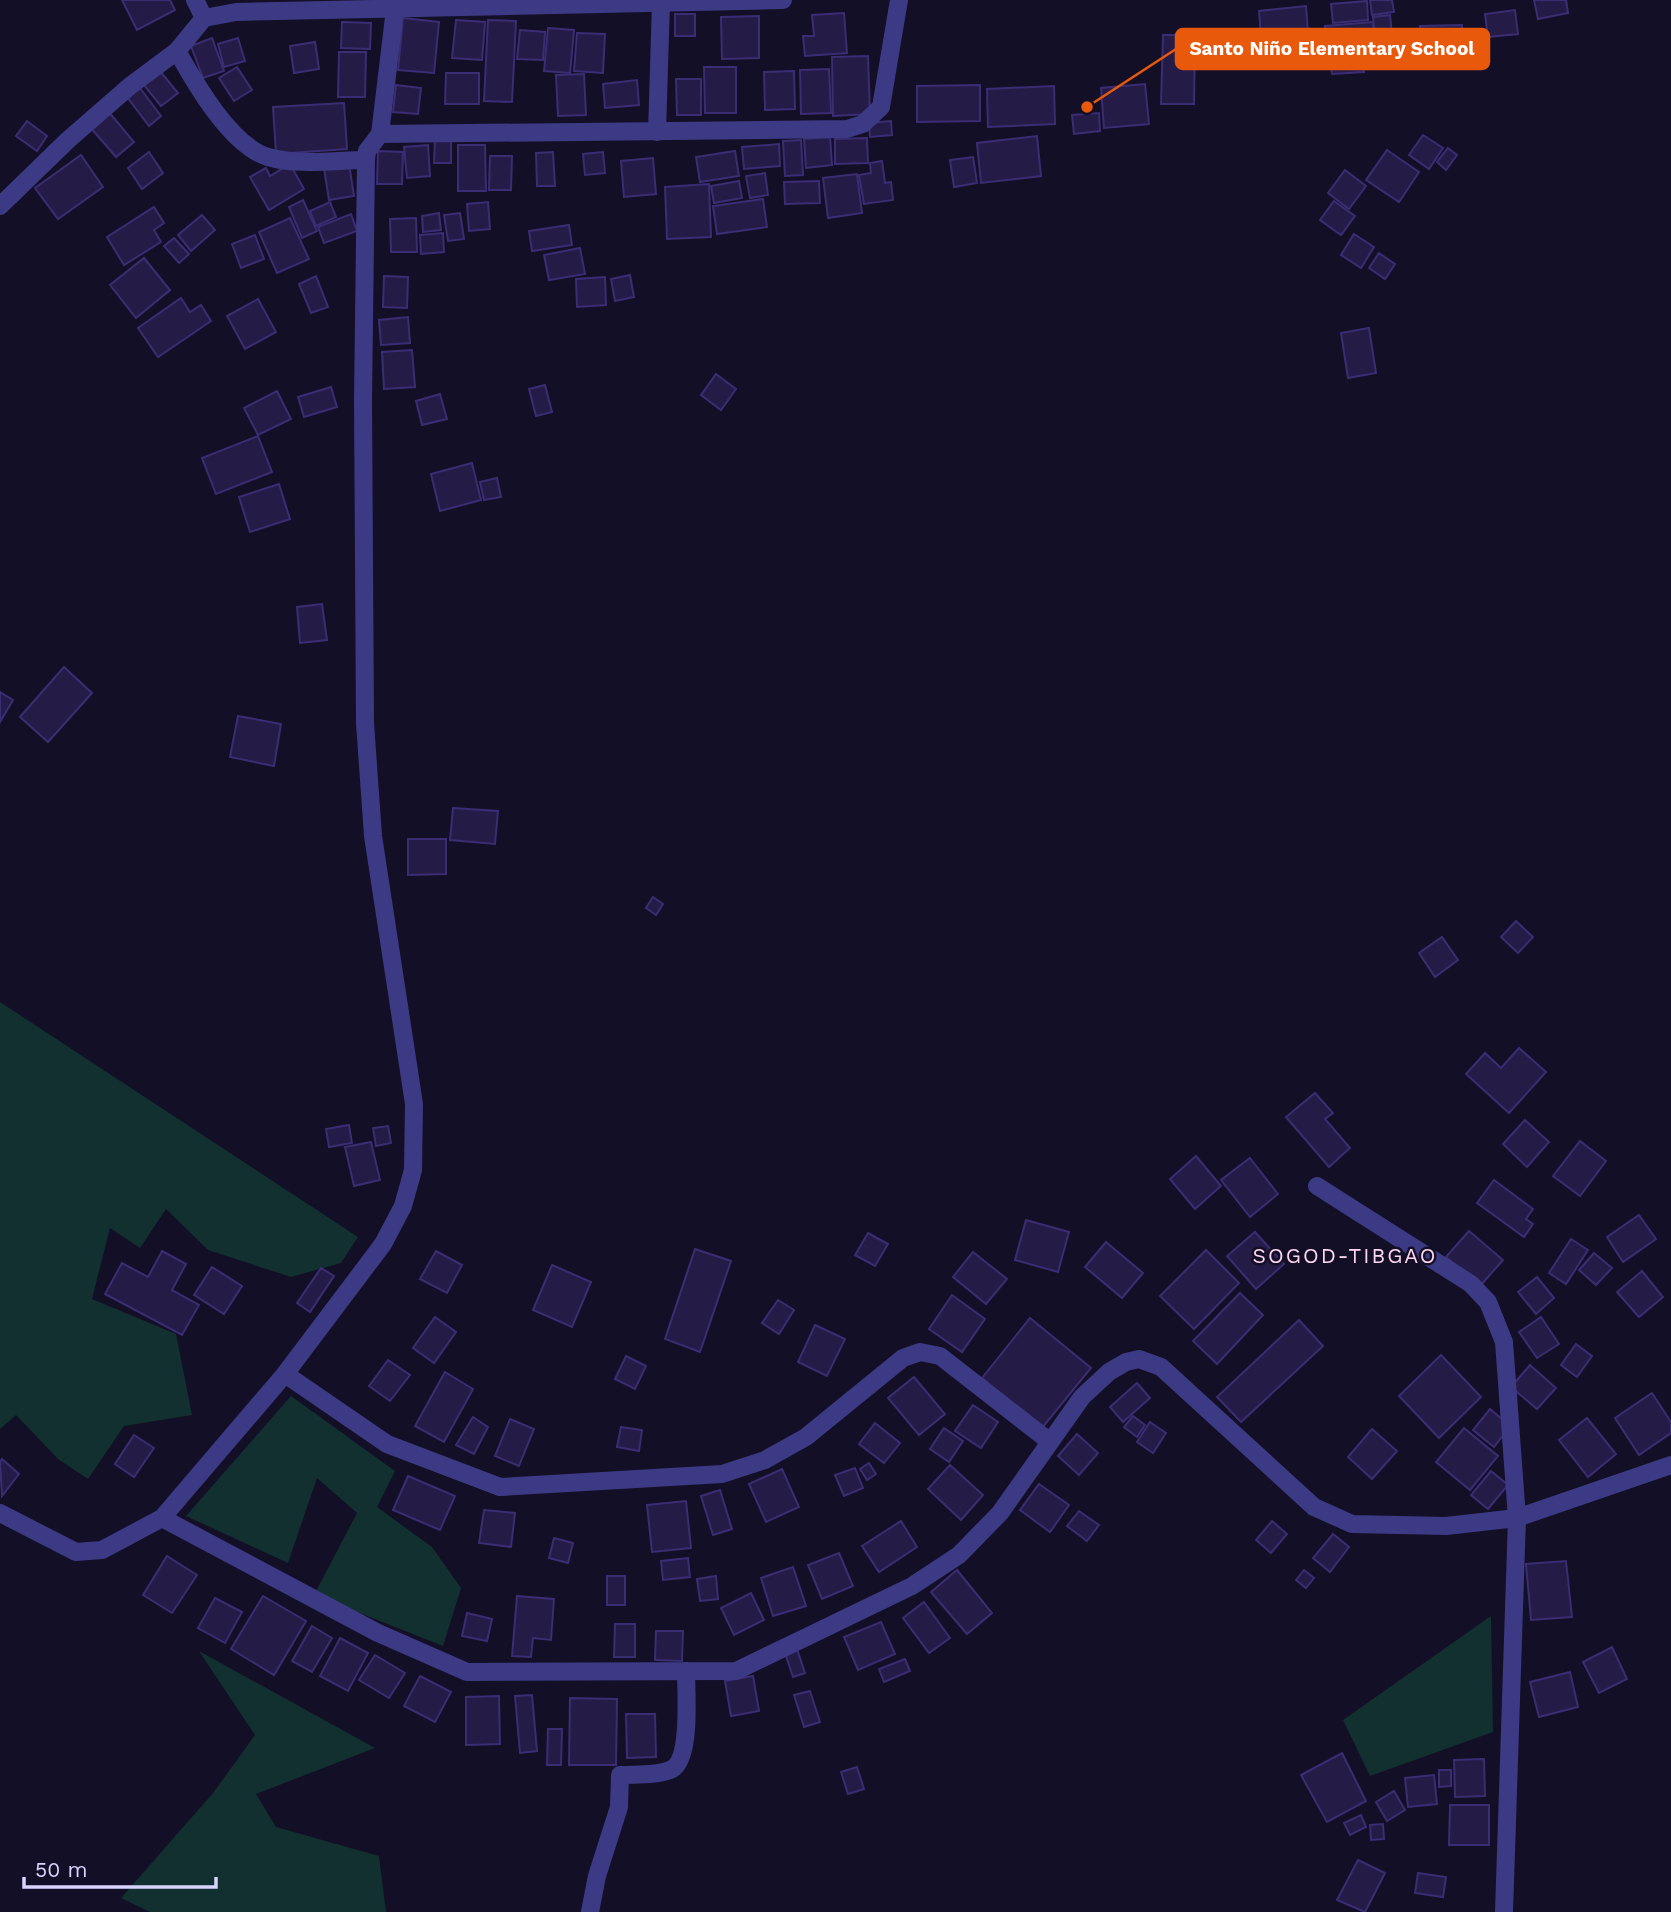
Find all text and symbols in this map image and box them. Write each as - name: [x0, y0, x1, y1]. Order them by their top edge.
- callout: Santo Niño Elementary School: [1176, 29, 1489, 69]
- text: Santo Niño Elementary School: [1189, 37, 1475, 60]
- district label: SOGOD-TIBGAO: [1253, 1243, 1437, 1268]
- scale bar: [24, 1846, 217, 1890]
- text: 50 m: [35, 1857, 87, 1882]

